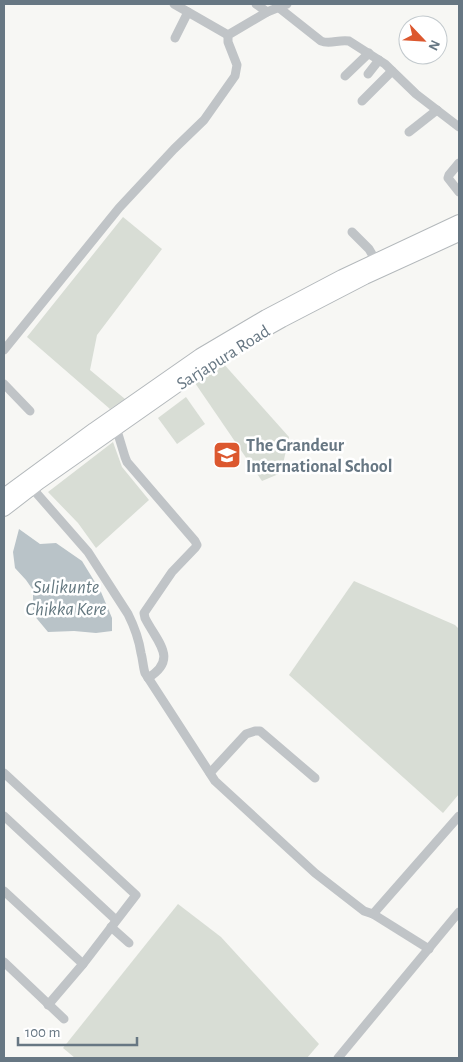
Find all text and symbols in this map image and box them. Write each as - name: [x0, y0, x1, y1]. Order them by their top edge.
- north arrow: [398, 15, 448, 65]
- text: N: [425, 38, 442, 52]
- street label: Sarjapura Road: [174, 322, 273, 394]
- place label: The Grandeur International School: [246, 437, 392, 476]
- school or university icon: The Grandeur International School: [212, 440, 242, 470]
- water label: Sulikunte Chikka Kere: [25, 578, 107, 619]
- scale bar: [18, 1014, 136, 1046]
- text: 100 m: [25, 1025, 60, 1040]

